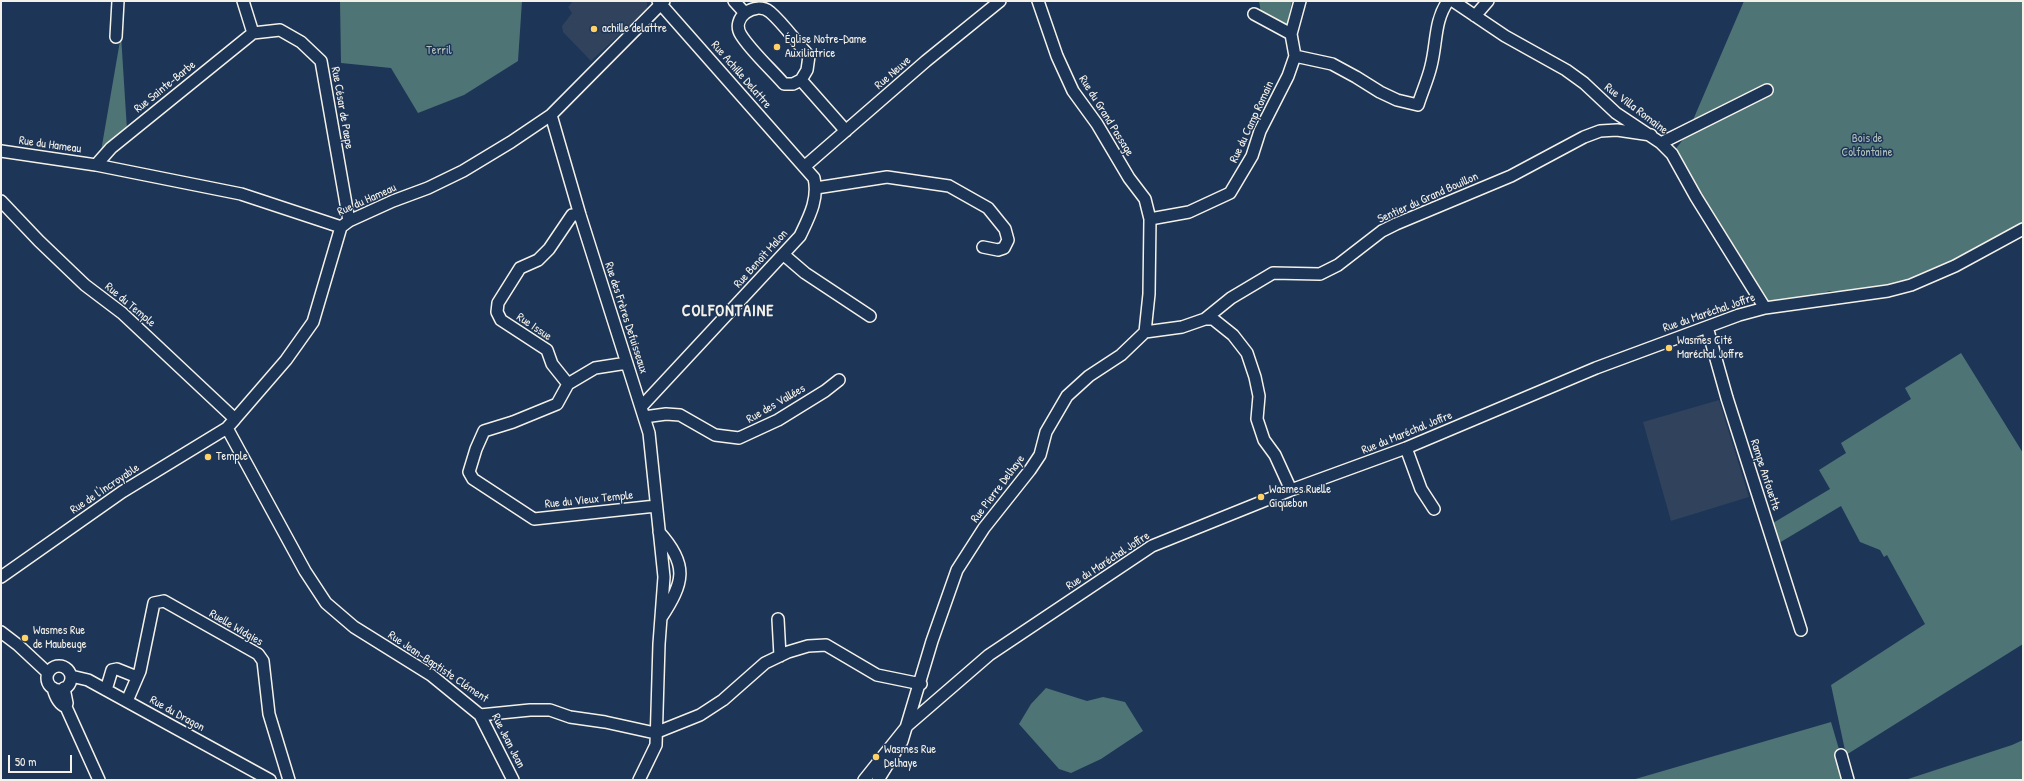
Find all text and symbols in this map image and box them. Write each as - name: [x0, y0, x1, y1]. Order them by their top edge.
- place label: achille delattre: [602, 22, 667, 36]
- marker: achille delattre: [589, 24, 599, 34]
- place label: Église Notre-Dame Auxiliatrice: [785, 33, 867, 61]
- street label: Rue Achille Delattre: [708, 38, 774, 112]
- marker: Église Notre-Dame Auxiliatrice: [772, 42, 782, 52]
- park label: Terril: [426, 44, 452, 58]
- street label: Rue Neuve: [872, 53, 914, 93]
- street label: Rue Sainte-Barbe: [131, 58, 199, 116]
- street label: Rue César de Paepe: [328, 66, 356, 150]
- street label: Rue du Grand Passage: [1075, 73, 1137, 159]
- street label: Rue du Camp Romain: [1227, 79, 1277, 165]
- street label: Rue Villa Romaine: [1601, 80, 1671, 138]
- park label: Bois de Colfontaine: [1842, 132, 1892, 160]
- street label: Rue du Hameau: [18, 134, 82, 156]
- street label: Sentier du Grand Bouillon: [1375, 169, 1481, 227]
- street label: Rue du Hameau: [335, 181, 399, 219]
- street label: Rue Benoît Malon: [731, 227, 791, 291]
- street label: Rue des Frères Defuisseaux: [601, 260, 651, 376]
- street label: Rue du Temple: [102, 280, 158, 330]
- street label: Rue du Maréchal Joffre: [1661, 290, 1757, 336]
- district label: COLFONTAINE: [682, 302, 774, 322]
- street label: Rue Issue: [514, 310, 554, 344]
- place label: Wasmes Cité Maréchal Joffre: [1677, 334, 1744, 362]
- marker: Wasmes Cité Maréchal Joffre: [1664, 343, 1674, 353]
- street label: Rue des Vallées: [744, 381, 808, 427]
- street label: Rue du Maréchal Joffre: [1360, 408, 1454, 458]
- street label: Rampe Anfouette: [1747, 438, 1783, 512]
- place label: Temple: [216, 450, 248, 464]
- marker: Temple: [203, 452, 213, 462]
- street label: Rue Pierre Delhaye: [968, 452, 1028, 526]
- street label: Rue de l'Incroyable: [68, 461, 142, 517]
- place label: Wasmes Ruelle Giquebon: [1269, 483, 1331, 511]
- street label: Rue du Vieux Temple: [544, 488, 634, 512]
- marker: Wasmes Ruelle Giquebon: [1256, 492, 1266, 502]
- street label: Rue du Maréchal Joffre: [1064, 529, 1152, 593]
- street label: Ruelle Widgies: [206, 607, 266, 649]
- place label: Wasmes Rue de Maubeuge: [33, 624, 86, 652]
- street label: Rue Jean-Baptiste Clément: [385, 628, 491, 706]
- marker: Wasmes Rue de Maubeuge: [20, 633, 30, 643]
- street label: Rue du Dragon: [147, 693, 207, 735]
- street label: Rue Jean Jean: [488, 711, 528, 771]
- place label: Wasmes Rue Delhaye: [884, 743, 936, 771]
- scale bar: [10, 747, 74, 773]
- marker: Wasmes Rue Delhaye: [871, 752, 881, 762]
- text: 50 m: [15, 753, 36, 770]

